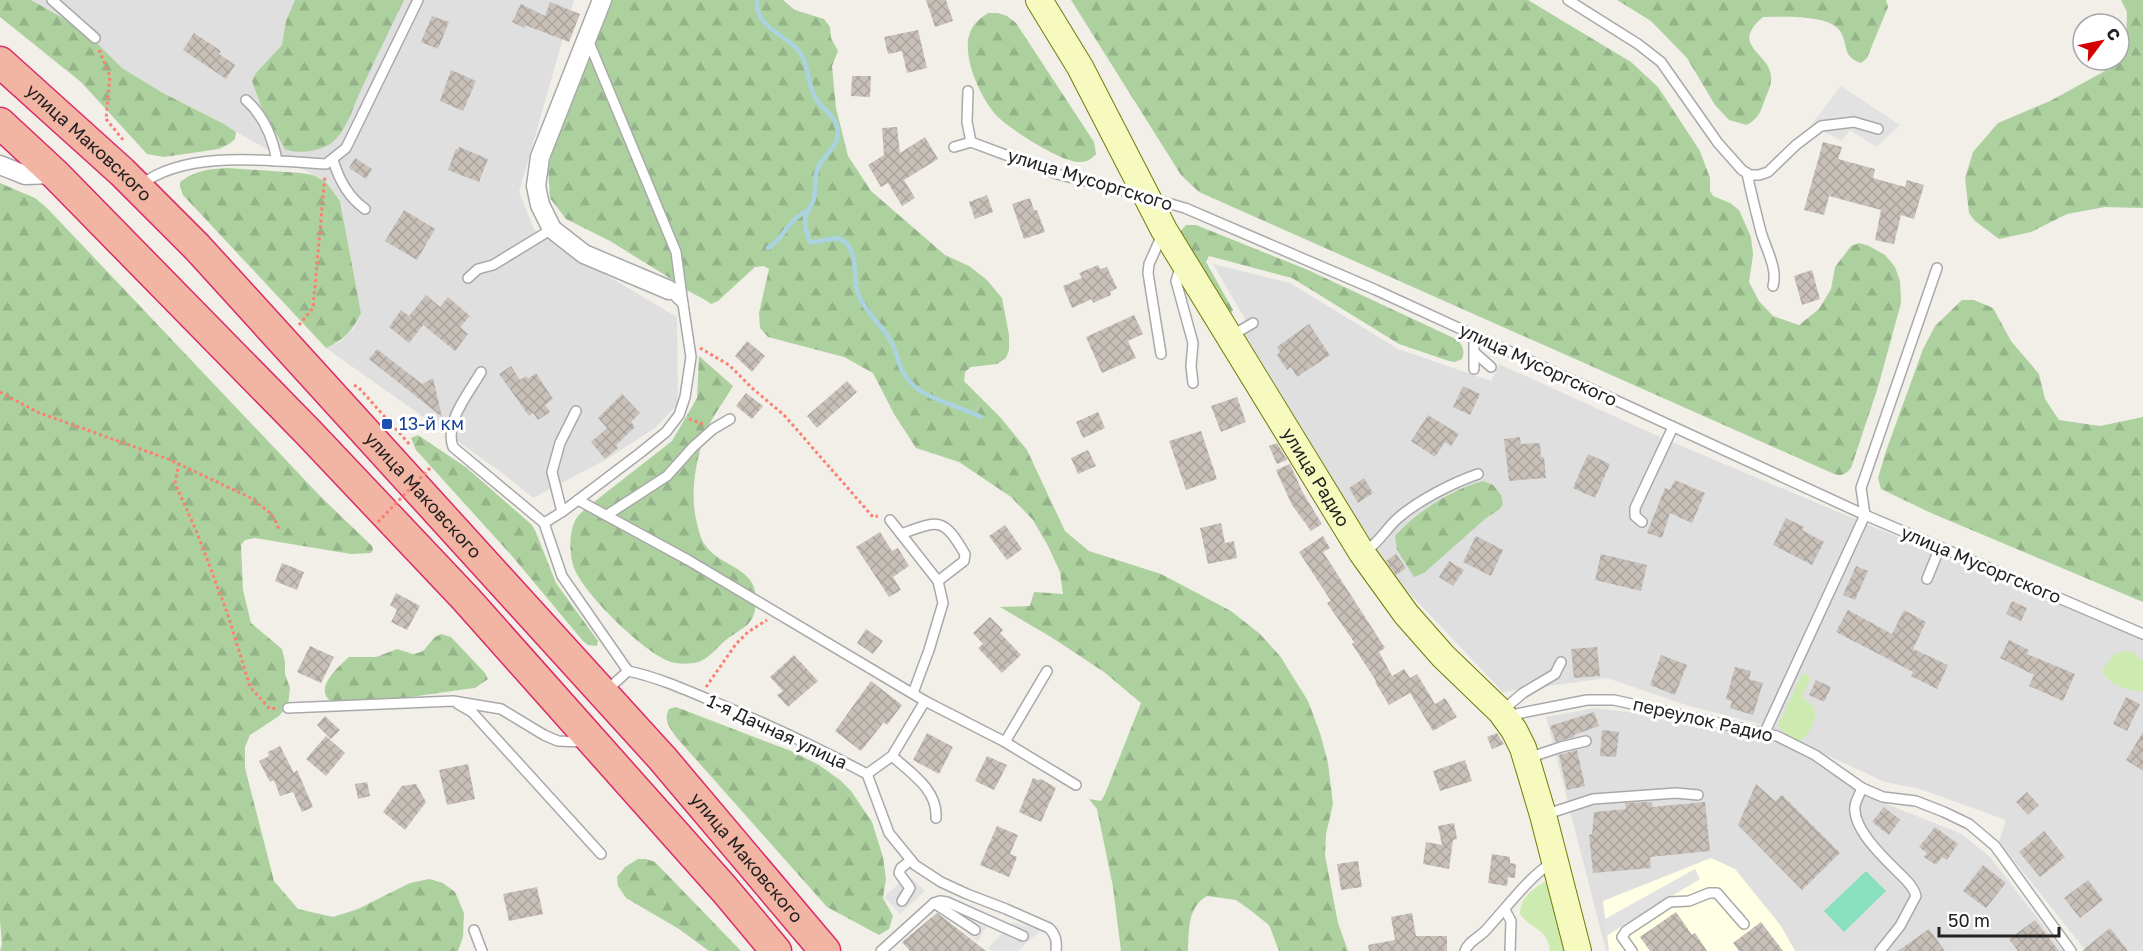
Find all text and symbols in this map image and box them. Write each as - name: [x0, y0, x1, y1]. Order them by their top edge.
- north arrow: [2071, 12, 2131, 72]
- text: С: [2102, 24, 2125, 44]
- street label: улица Маковского: [22, 79, 157, 206]
- street label: улица Мусоргского: [1005, 143, 1176, 215]
- street label: улица Мусоргского: [1456, 318, 1621, 410]
- place label: 13-й км: [399, 412, 464, 434]
- marker: 13-й км: [380, 417, 394, 431]
- street label: улица Радио: [1278, 423, 1355, 530]
- street label: улица Маковского: [361, 427, 487, 562]
- street label: улица Мусоргского: [1898, 520, 2065, 608]
- street label: 1-я Дачная улица: [704, 689, 851, 773]
- street label: переулок Радио: [1631, 692, 1775, 746]
- street label: улица Маковского: [686, 788, 808, 927]
- scale bar: [1939, 900, 2059, 938]
- text: 50 m: [1948, 909, 1990, 931]

